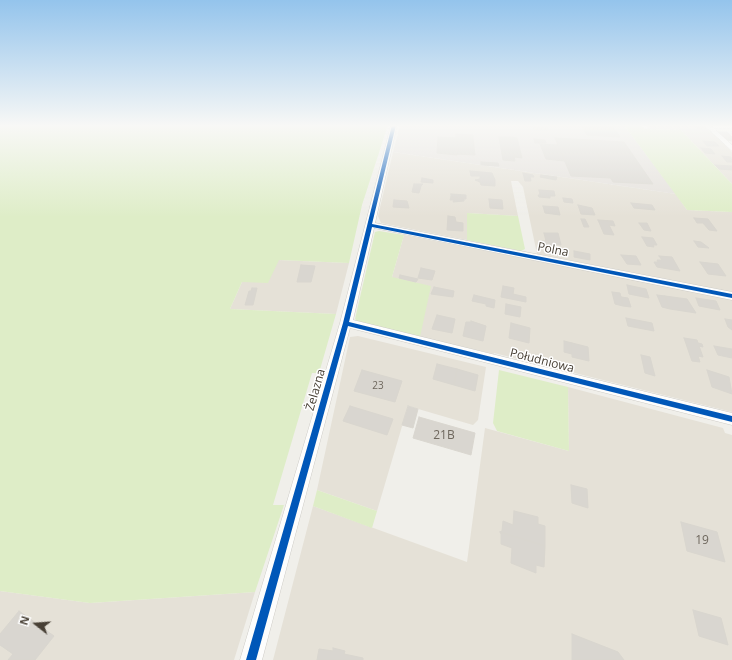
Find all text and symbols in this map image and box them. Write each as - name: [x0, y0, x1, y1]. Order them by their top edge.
- street label: Polna: [536, 240, 570, 260]
- street label: Południowa: [508, 346, 576, 376]
- street label: Żelazna: [303, 367, 329, 413]
- house number: 23: [372, 380, 384, 392]
- house number: 21B: [433, 429, 455, 443]
- house number: 19: [695, 534, 709, 548]
- north arrow: [16, 604, 56, 644]
- text: N: [16, 614, 33, 627]

